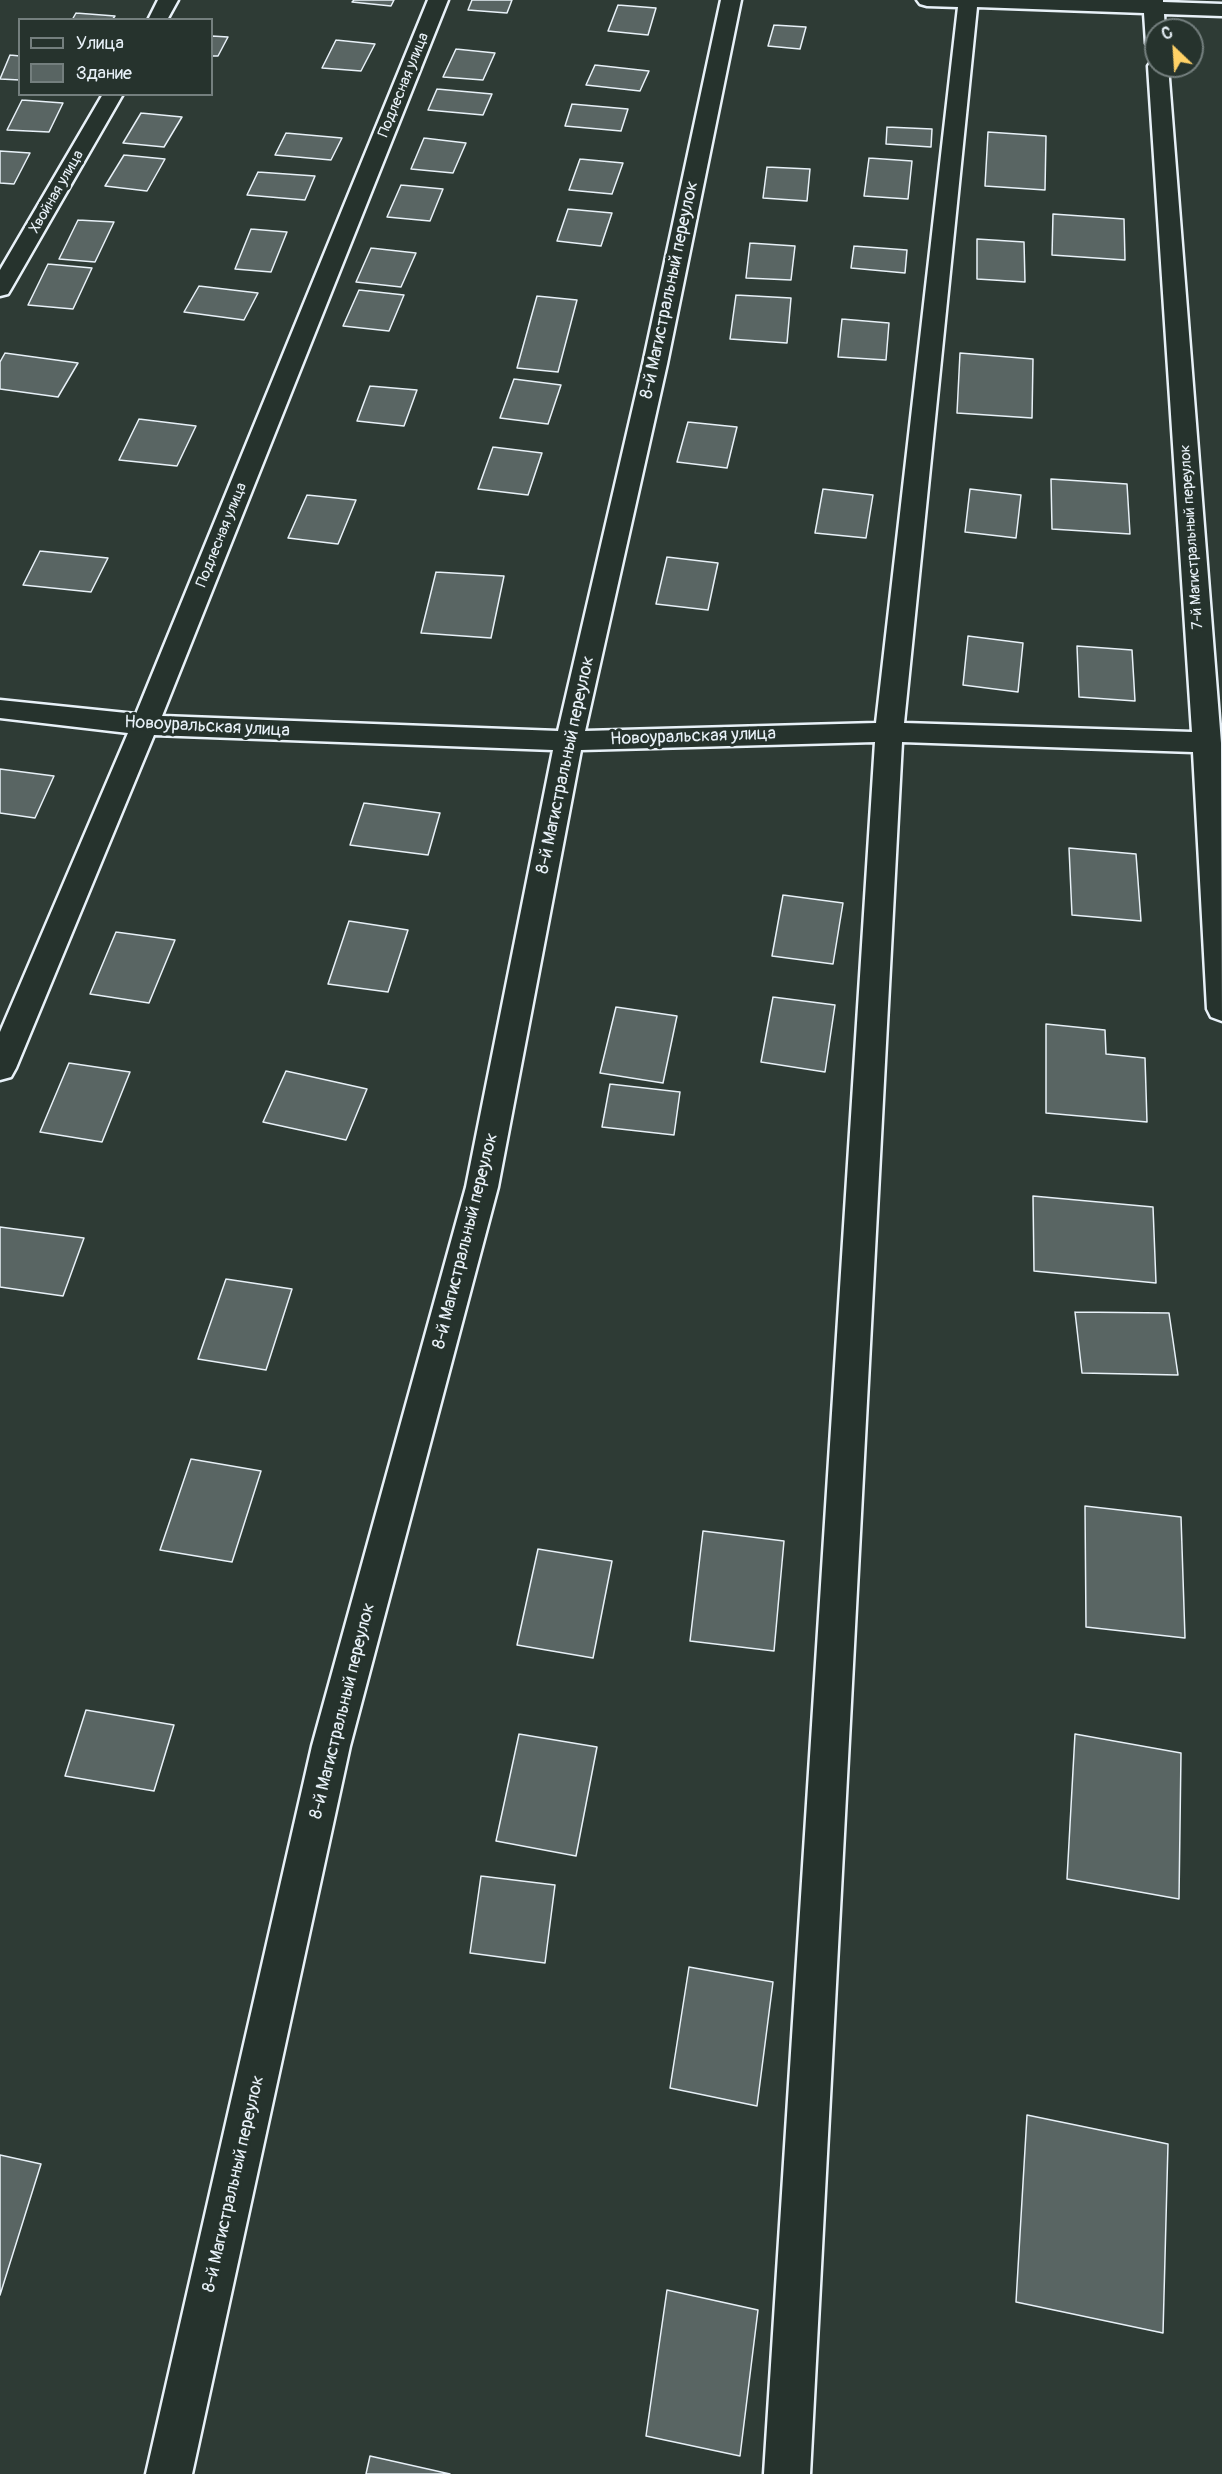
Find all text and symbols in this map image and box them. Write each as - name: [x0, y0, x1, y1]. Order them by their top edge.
- legend: [18, 18, 213, 96]
- north arrow: [1144, 18, 1204, 78]
- text: С: [1159, 22, 1176, 45]
- street label: Подлесная улица: [375, 30, 433, 140]
- text: Улица: [76, 32, 124, 55]
- text: Здание: [76, 62, 132, 85]
- street label: Хвойная улица: [26, 147, 88, 237]
- street label: 8-й Магистральный переулок: [636, 179, 704, 401]
- street label: 7-й Магистральный переулок: [1177, 444, 1207, 630]
- street label: Подлесная улица: [193, 480, 251, 590]
- street label: 8-й Магистральный переулок: [532, 654, 600, 876]
- street label: Новоуральская улица: [124, 712, 290, 742]
- street label: Новоуральская улица: [610, 723, 776, 751]
- street label: 8-й Магистральный переулок: [429, 1131, 503, 1351]
- street label: 8-й Магистральный переулок: [306, 1601, 380, 1821]
- street label: 8-й Магистральный переулок: [199, 2074, 269, 2294]

